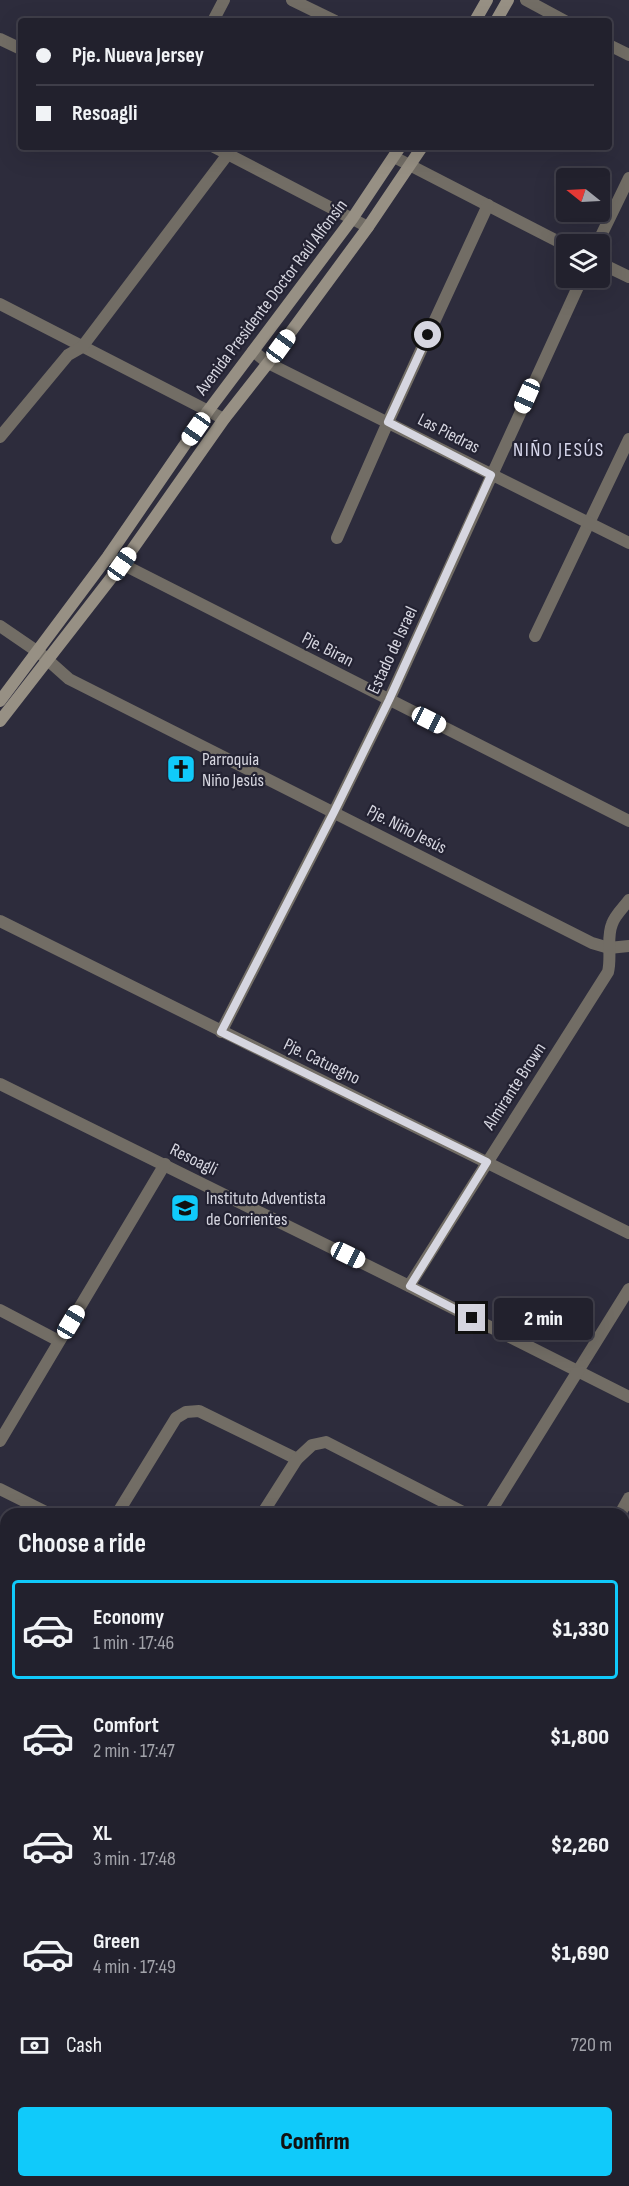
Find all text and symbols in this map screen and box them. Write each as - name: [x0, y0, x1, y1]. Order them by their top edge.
- text: Pje. Nueva Jersey: [72, 42, 204, 69]
- text: Resoagli: [72, 100, 137, 127]
- north arrow: [556, 168, 610, 222]
- map controls: [556, 168, 610, 288]
- street label: Avenida Presidente Doctor Raúl Alfonsín: [190, 195, 352, 400]
- button: layers: [556, 234, 610, 288]
- route start: [414, 321, 441, 348]
- car: [263, 326, 299, 366]
- car: [511, 376, 543, 416]
- car: [178, 409, 214, 449]
- street label: Las Piedras: [414, 409, 483, 458]
- district label: NIÑO JESÚS: [513, 438, 605, 462]
- car: [104, 544, 140, 584]
- street label: Estado de Israel: [363, 603, 422, 697]
- street label: Pje. Biran: [298, 628, 357, 671]
- car: [409, 704, 449, 736]
- place label: Parroquia Niño Jesús: [202, 749, 264, 791]
- church icon: Parroquia Niño Jesús: [165, 753, 197, 785]
- street label: Pje. Niño Jesús: [364, 801, 450, 858]
- street label: Pje. Catuegno: [280, 1034, 363, 1089]
- street label: Almirante Brown: [478, 1039, 550, 1134]
- street label: Resoagli: [167, 1139, 221, 1180]
- place label: Instituto Adventista de Corrientes: [206, 1188, 326, 1230]
- school or university icon: Instituto Adventista de Corrientes: [169, 1192, 201, 1224]
- car: [328, 1239, 368, 1271]
- callout: 2 min: [493, 1297, 592, 1339]
- car: [54, 1302, 88, 1342]
- route end: [458, 1304, 485, 1331]
- text: 2 min: [524, 1307, 563, 1331]
- text: Choose a ride: [18, 1528, 146, 1560]
- icon: car: [21, 1603, 75, 1657]
- text: Economy: [93, 1604, 164, 1631]
- text: $1,330: [552, 1616, 609, 1643]
- text: 1 min · 17:46: [93, 1631, 174, 1655]
- icon: car: [21, 1711, 75, 1765]
- text: Comfort: [93, 1712, 159, 1739]
- text: $1,800: [550, 1724, 609, 1751]
- text: 2 min · 17:47: [93, 1739, 175, 1763]
- icon: car: [21, 1819, 75, 1873]
- text: XL: [93, 1820, 112, 1847]
- text: $2,260: [551, 1832, 609, 1859]
- text: 3 min · 17:48: [93, 1847, 176, 1871]
- icon: car: [21, 1927, 75, 1981]
- text: Green: [93, 1928, 140, 1955]
- text: $1,690: [550, 1940, 609, 1967]
- text: 4 min · 17:49: [93, 1955, 176, 1979]
- icon: cash: [18, 2029, 51, 2062]
- text: Cash: [66, 2032, 102, 2059]
- text: 720 m: [571, 2033, 612, 2057]
- button: Confirm: [18, 2107, 612, 2176]

